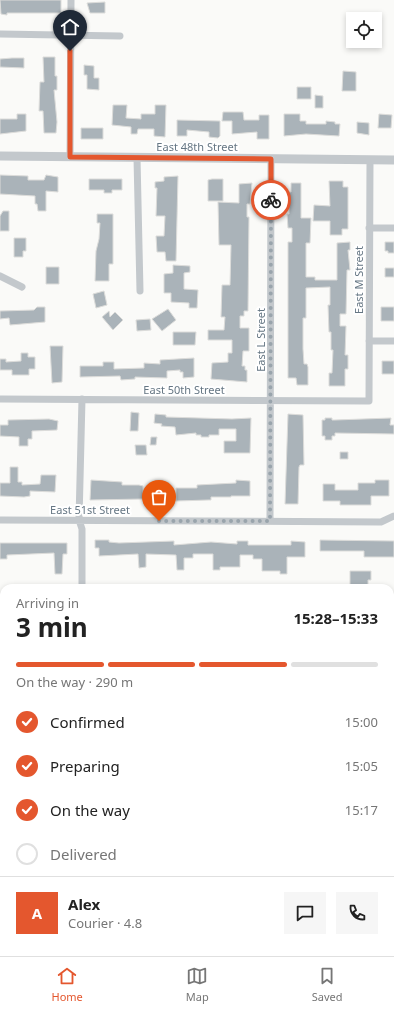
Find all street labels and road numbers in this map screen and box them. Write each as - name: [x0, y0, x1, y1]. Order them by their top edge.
- street label: East 48th Street: [156, 139, 238, 154]
- street label: East M Street: [351, 246, 366, 314]
- street label: East L Street: [253, 308, 268, 372]
- street label: East 50th Street: [143, 382, 225, 397]
- street label: East 51st Street: [50, 502, 130, 517]

